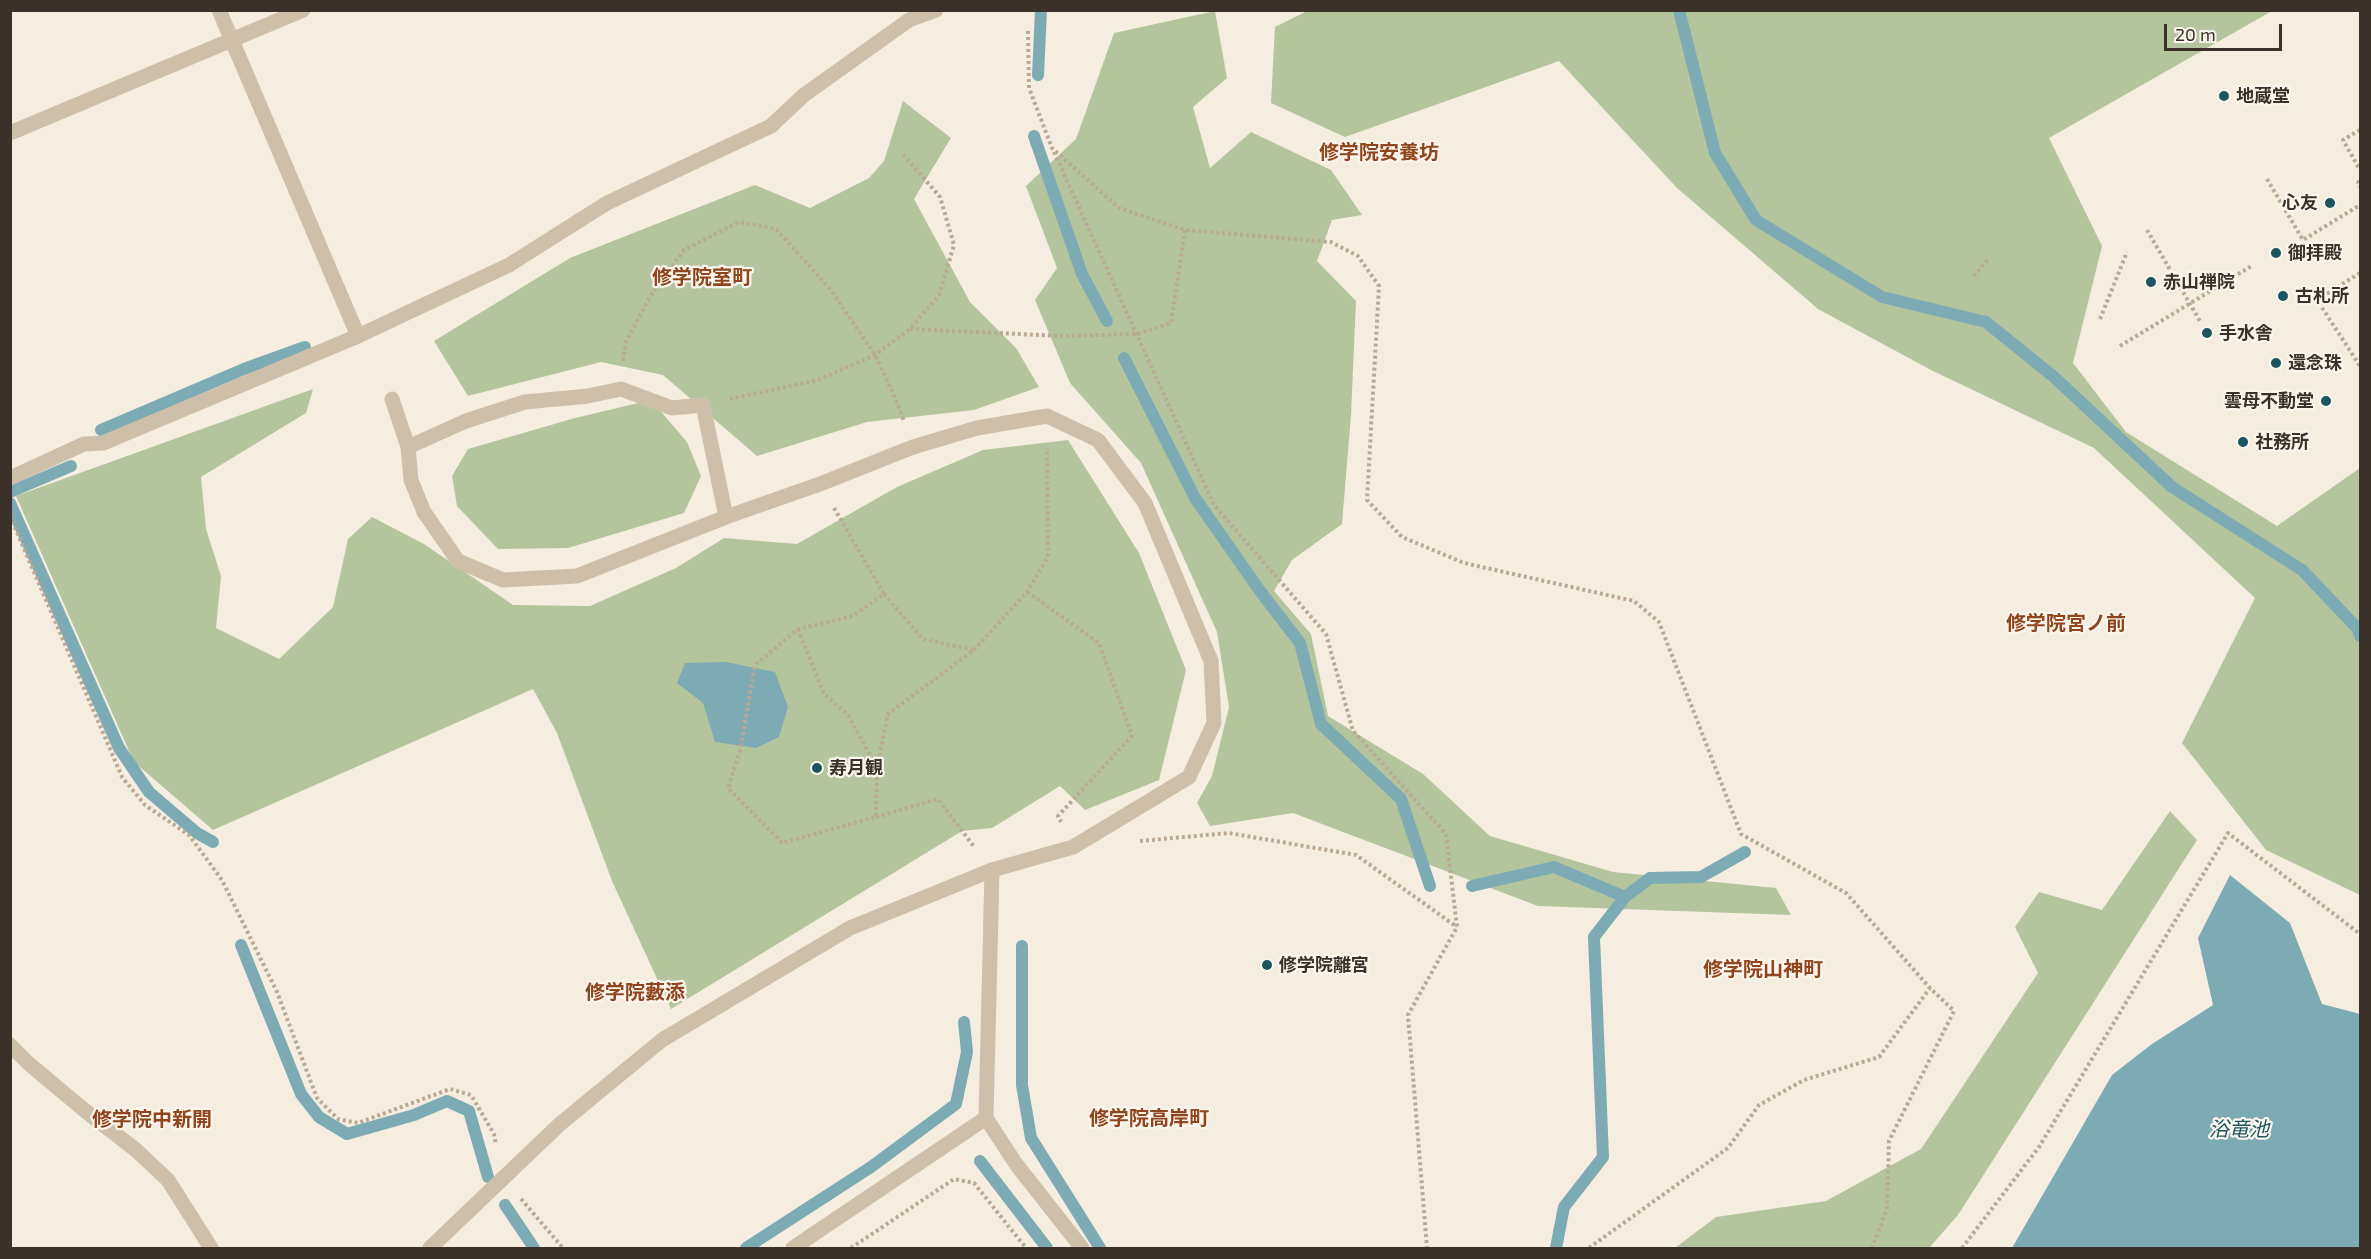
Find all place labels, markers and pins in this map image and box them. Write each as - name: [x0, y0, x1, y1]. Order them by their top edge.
- place label: 地蔵堂: [2236, 85, 2290, 107]
- marker: 地蔵堂: [2217, 89, 2231, 103]
- place label: 心友: [2282, 192, 2318, 214]
- marker: 心友: [2323, 196, 2337, 210]
- place label: 御拝殿: [2288, 242, 2342, 264]
- marker: 御拝殿: [2269, 246, 2283, 260]
- place label: 赤山禅院: [2163, 271, 2235, 293]
- marker: 赤山禅院: [2144, 275, 2158, 289]
- place label: 古札所: [2295, 285, 2349, 307]
- marker: 古札所: [2276, 289, 2290, 303]
- place label: 手水舎: [2219, 322, 2273, 344]
- marker: 手水舎: [2200, 326, 2214, 340]
- place label: 還念珠: [2288, 352, 2342, 374]
- marker: 還念珠: [2269, 356, 2283, 370]
- place label: 雲母不動堂: [2224, 390, 2314, 412]
- marker: 雲母不動堂: [2319, 394, 2333, 408]
- place label: 社務所: [2255, 431, 2309, 453]
- marker: 社務所: [2236, 435, 2250, 449]
- place label: 寿月観: [829, 757, 883, 779]
- marker: 寿月観: [810, 761, 824, 775]
- place label: 修学院離宮: [1279, 954, 1369, 976]
- marker: 修学院離宮: [1260, 958, 1274, 972]

